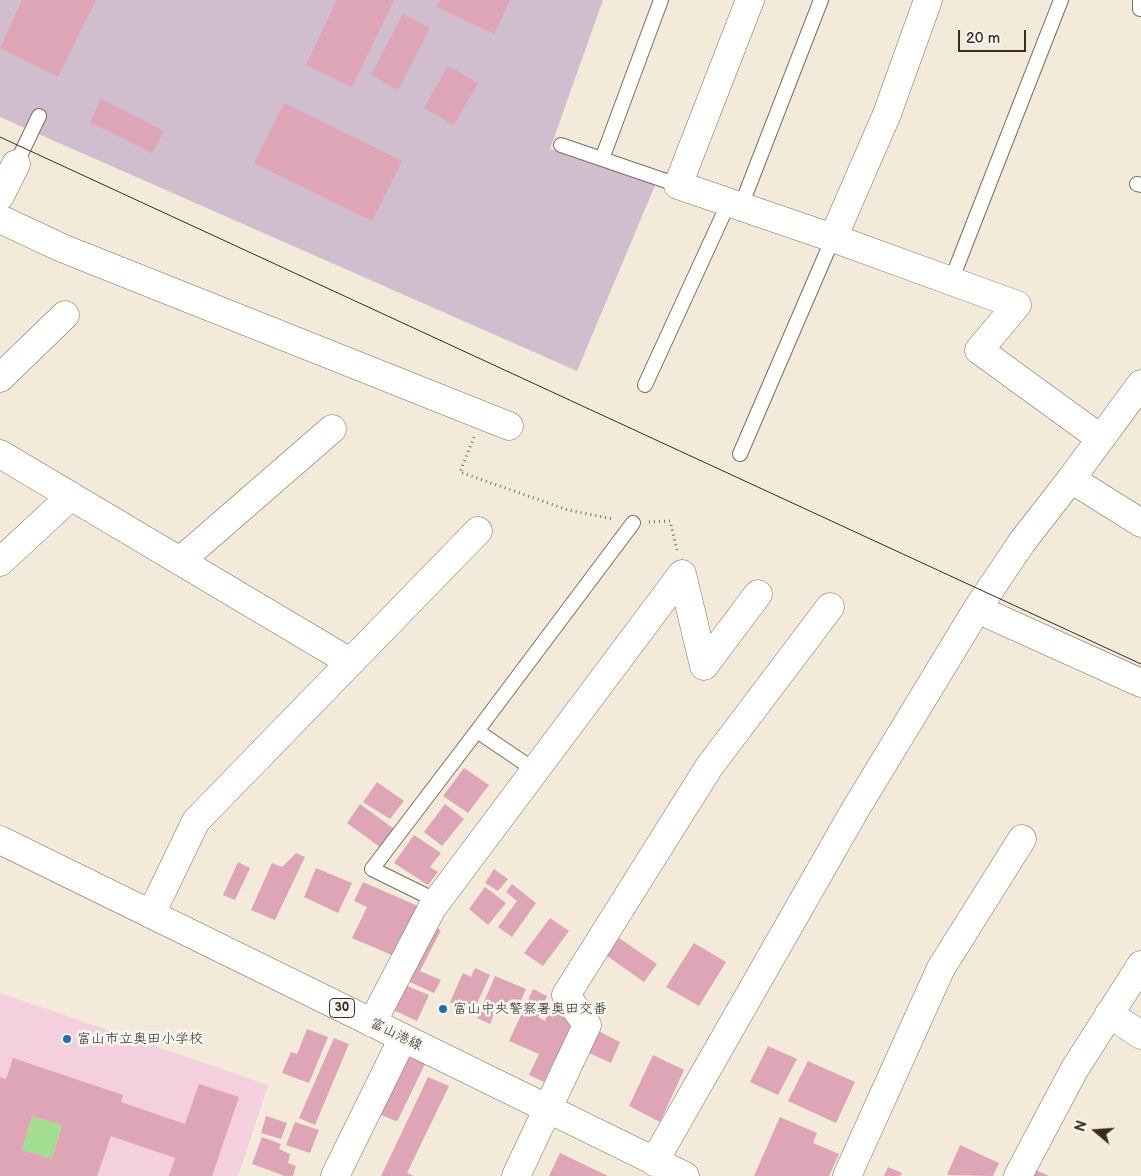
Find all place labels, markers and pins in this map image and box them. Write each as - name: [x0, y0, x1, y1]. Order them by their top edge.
- place label: 富山中央警察署奥田交番: [453, 1001, 607, 1017]
- marker: 富山中央警察署奥田交番: [437, 1003, 449, 1015]
- place label: 富山市立奥田小学校: [77, 1031, 203, 1047]
- marker: 富山市立奥田小学校: [61, 1033, 73, 1045]

